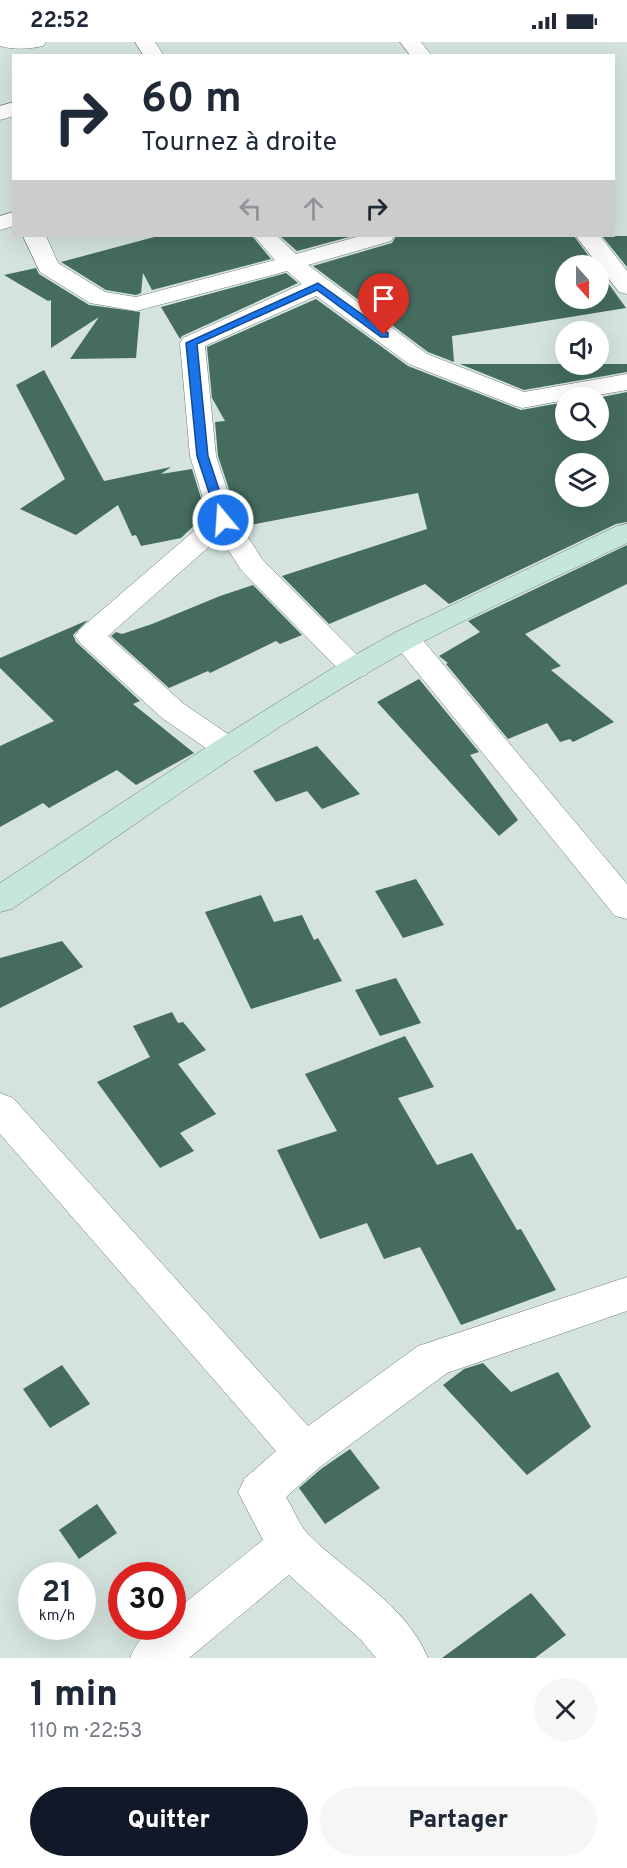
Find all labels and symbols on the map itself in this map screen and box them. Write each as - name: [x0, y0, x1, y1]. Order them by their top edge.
- north arrow: [555, 255, 609, 309]
- pin: [358, 273, 409, 335]
- position arrow: [191, 488, 255, 552]
- speed limit sign: 30: [108, 1562, 186, 1640]

